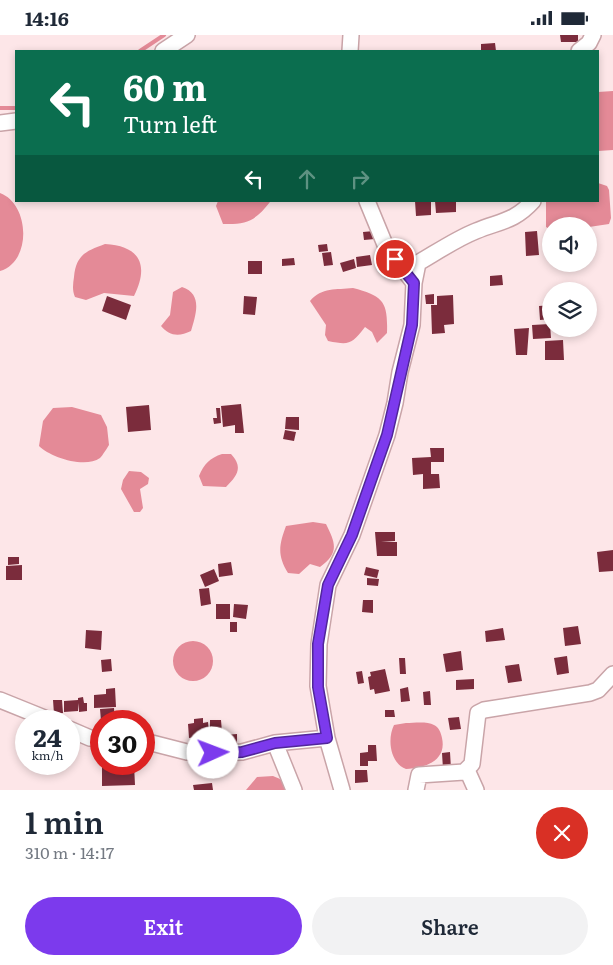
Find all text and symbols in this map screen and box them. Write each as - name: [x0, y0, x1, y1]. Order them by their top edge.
- text: 14:16: [25, 4, 69, 32]
- text: 60 m: [123, 60, 207, 112]
- icon: left: [40, 70, 105, 135]
- text: Turn left: [123, 107, 217, 140]
- icon: left: [240, 165, 268, 193]
- icon: ahead: [293, 165, 321, 193]
- icon: right: [346, 165, 374, 193]
- map controls: [542, 217, 597, 337]
- button: sound: [542, 217, 597, 272]
- pin: [374, 238, 416, 280]
- icon: arrive: [381, 245, 409, 273]
- button: layers: [542, 282, 597, 337]
- speed limit sign: 30: [90, 710, 155, 775]
- text: 24: [33, 718, 62, 755]
- position arrow: [186, 726, 238, 778]
- text: km/h: [32, 746, 63, 764]
- text: 1 min: [25, 799, 104, 843]
- button: close: [536, 807, 588, 859]
- text: 310 m · 14:17: [25, 840, 114, 864]
- button: Exit: [25, 897, 302, 955]
- button: Share: [312, 897, 588, 955]

